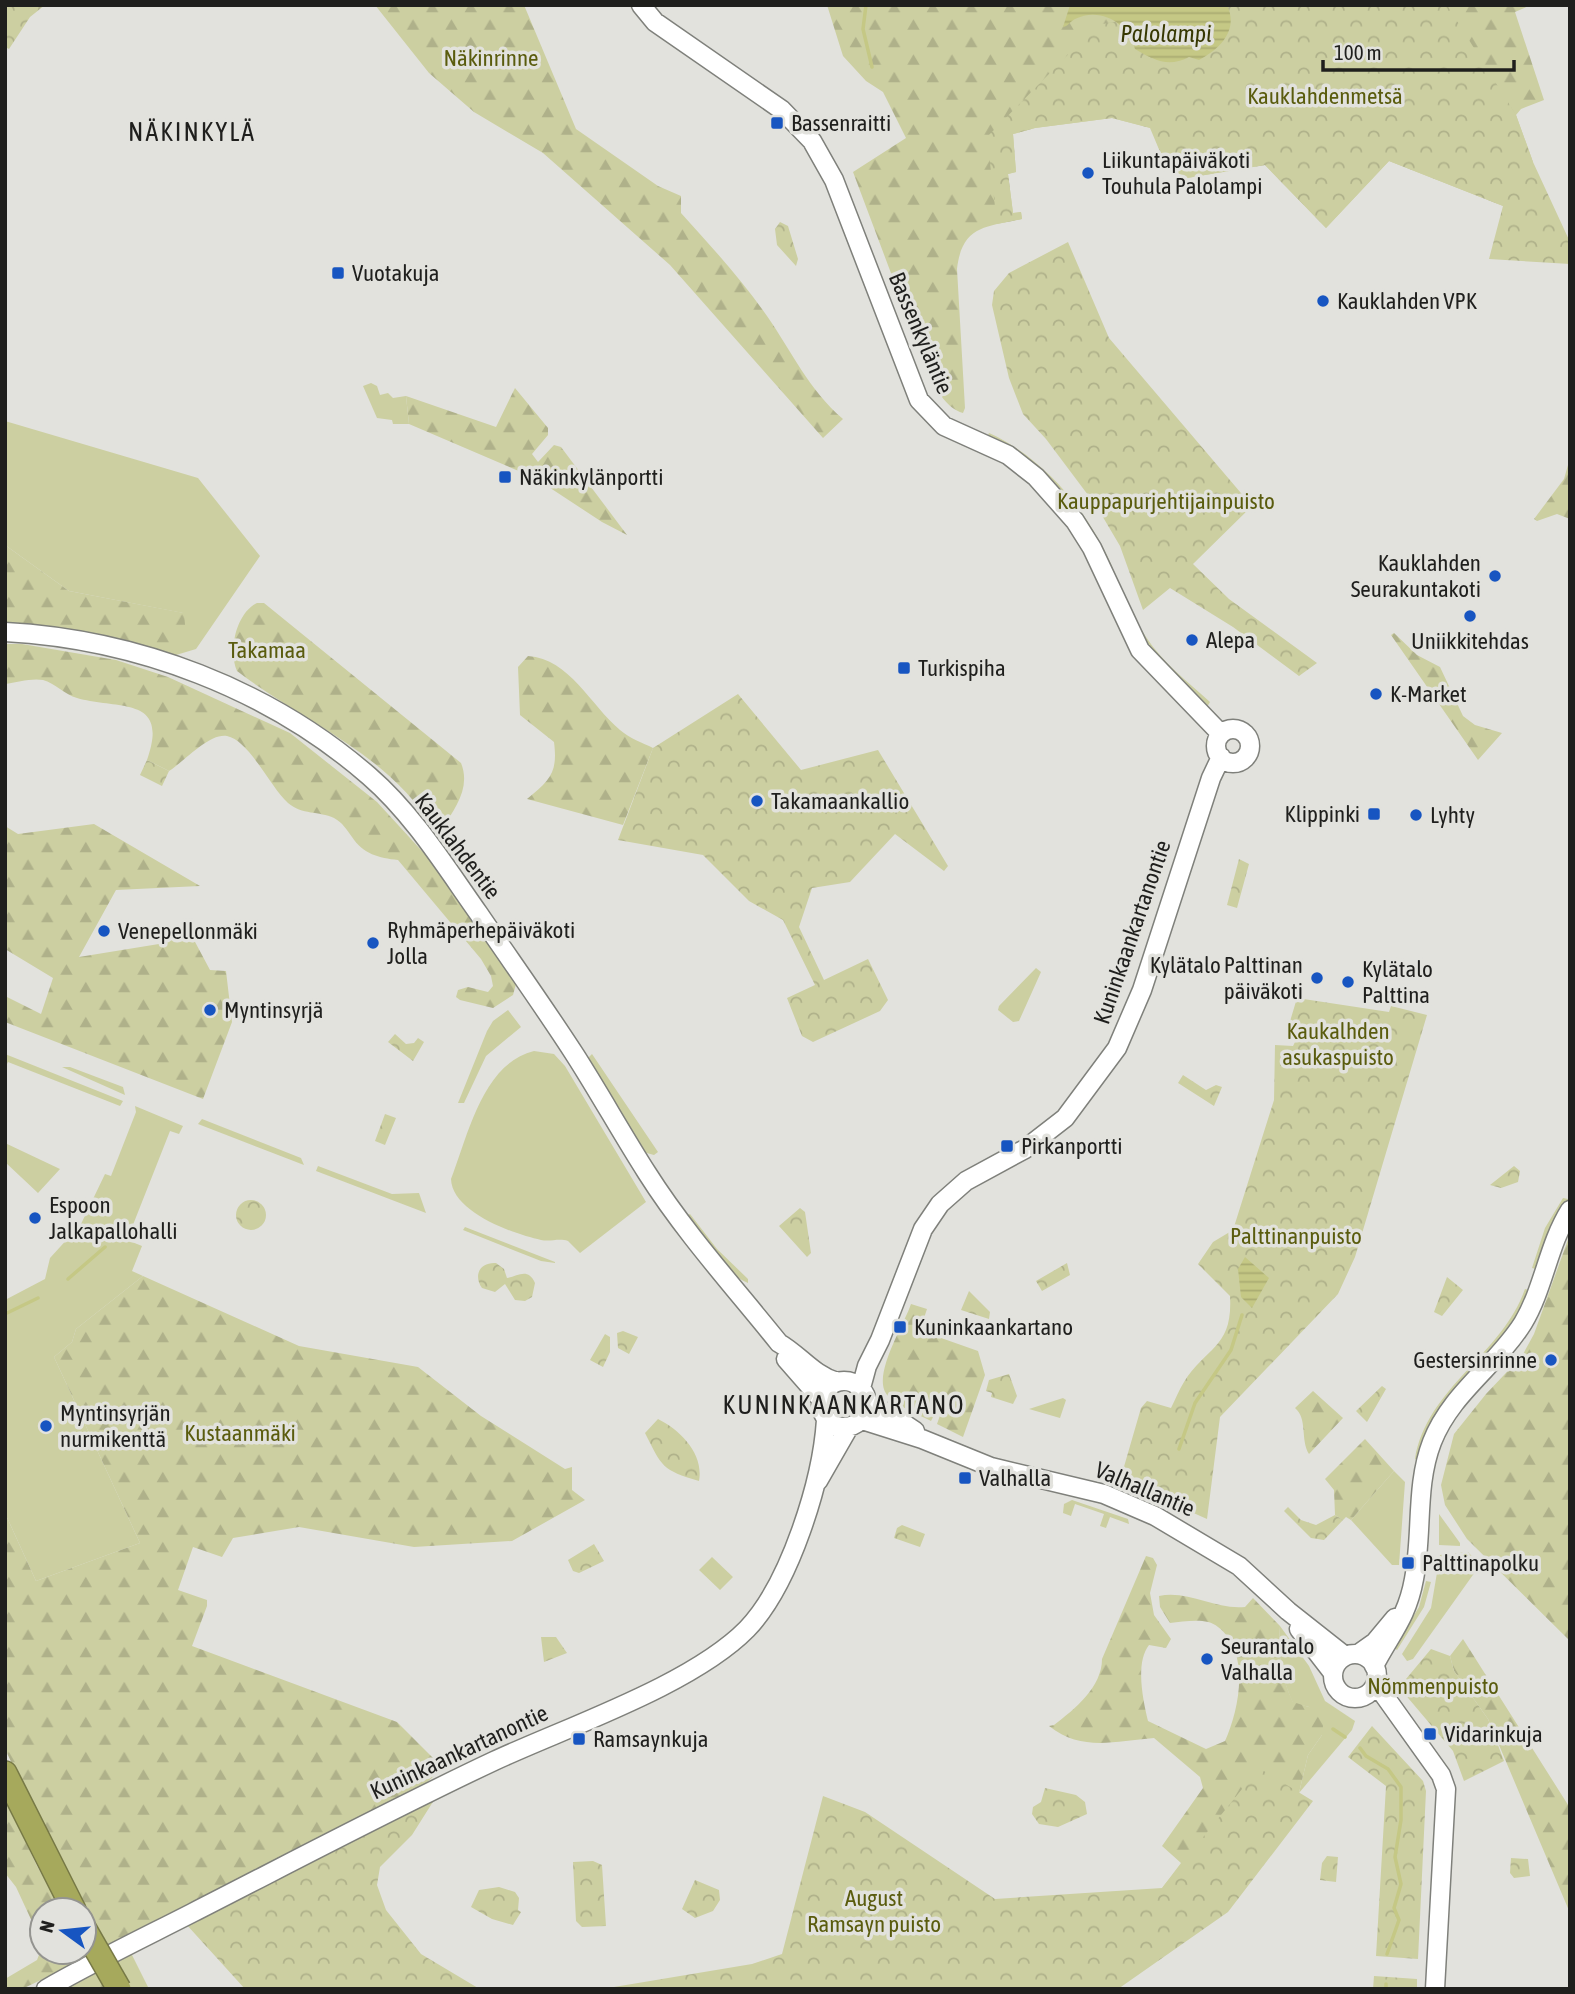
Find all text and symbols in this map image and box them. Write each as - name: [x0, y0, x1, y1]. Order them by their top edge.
- water label: Palolampi: [1120, 20, 1212, 47]
- scale bar: [1323, 28, 1514, 72]
- text: 100 m: [1334, 40, 1382, 64]
- park label: Näkinrinne: [444, 45, 538, 71]
- park label: Kauklahdenmetsä: [1247, 83, 1403, 109]
- place label: Bassenraitti: [791, 110, 891, 136]
- marker: Bassenraitti: [769, 115, 785, 131]
- district label: NÄKINKYLÄ: [128, 117, 256, 147]
- place label: Liikuntapäiväkoti Touhula Palolampi: [1102, 147, 1263, 199]
- marker: Liikuntapäiväkoti Touhula Palolampi: [1080, 165, 1096, 181]
- place label: Vuotakuja: [352, 260, 439, 286]
- marker: Vuotakuja: [330, 265, 346, 281]
- street label: Bassenkyläntie: [884, 268, 958, 398]
- place label: Kauklahden VPK: [1337, 288, 1478, 314]
- marker: Kauklahden VPK: [1315, 293, 1331, 309]
- place label: Näkinkylänportti: [519, 464, 664, 490]
- marker: Näkinkylänportti: [497, 469, 513, 485]
- park label: Kauppapurjehtijainpuisto: [1057, 488, 1275, 514]
- place label: Kauklahden Seurakuntakoti: [1351, 550, 1481, 602]
- marker: Kauklahden Seurakuntakoti: [1487, 568, 1503, 584]
- marker: Uniikkitehdas: [1462, 608, 1478, 624]
- place label: Alepa: [1206, 627, 1255, 653]
- place label: Uniikkitehdas: [1411, 628, 1529, 654]
- marker: Alepa: [1184, 632, 1200, 648]
- park label: Takamaa: [228, 637, 306, 663]
- place label: Turkispiha: [918, 655, 1006, 681]
- marker: Turkispiha: [896, 660, 912, 676]
- place label: K-Market: [1390, 681, 1467, 707]
- marker: K-Market: [1368, 686, 1384, 702]
- street label: Kauklahdentie: [410, 788, 506, 904]
- place label: Takamaankallio: [771, 788, 909, 814]
- marker: Takamaankallio: [749, 793, 765, 809]
- place label: Klippinki: [1284, 801, 1360, 827]
- place label: Lyhty: [1430, 802, 1475, 828]
- marker: Klippinki: [1366, 806, 1382, 822]
- marker: Lyhty: [1408, 807, 1424, 823]
- street label: Kuninkaankartanontie: [1088, 837, 1176, 1027]
- place label: Ryhmäperhepäiväkoti Jolla: [387, 917, 575, 969]
- place label: Venepellonmäki: [118, 918, 258, 944]
- marker: Venepellonmäki: [96, 923, 112, 939]
- marker: Ryhmäperhepäiväkoti Jolla: [365, 935, 381, 951]
- place label: Kylätalo Palttinan päiväkoti: [1150, 952, 1303, 1004]
- place label: Kylätalo Palttina: [1362, 956, 1433, 1008]
- marker: Kylätalo Palttinan päiväkoti: [1309, 970, 1325, 986]
- marker: Kylätalo Palttina: [1340, 974, 1356, 990]
- place label: Myntinsyrjä: [224, 997, 323, 1023]
- marker: Myntinsyrjä: [202, 1002, 218, 1018]
- park label: Kaukalhden asukaspuisto: [1282, 1018, 1394, 1070]
- place label: Pirkanportti: [1021, 1133, 1123, 1159]
- marker: Pirkanportti: [999, 1138, 1015, 1154]
- place label: Espoon Jalkapallohalli: [49, 1192, 178, 1244]
- marker: Espoon Jalkapallohalli: [27, 1210, 43, 1226]
- park label: Palttinanpuisto: [1230, 1223, 1362, 1249]
- place label: Kuninkaankartano: [914, 1314, 1073, 1340]
- marker: Kuninkaankartano: [892, 1319, 908, 1335]
- place label: Gestersinrinne: [1413, 1347, 1537, 1373]
- marker: Gestersinrinne: [1543, 1352, 1559, 1368]
- district label: KUNINKAANKARTANO: [722, 1390, 966, 1420]
- place label: Myntinsyrjän nurmikenttä: [60, 1400, 171, 1452]
- marker: Myntinsyrjän nurmikenttä: [38, 1418, 54, 1434]
- park label: Kustaanmäki: [184, 1420, 296, 1446]
- street label: Valhallantie: [1091, 1456, 1199, 1522]
- place label: Valhalla: [979, 1465, 1051, 1491]
- marker: Valhalla: [957, 1470, 973, 1486]
- place label: Palttinapolku: [1422, 1550, 1539, 1576]
- marker: Palttinapolku: [1400, 1555, 1416, 1571]
- place label: Seurantalo Valhalla: [1221, 1633, 1314, 1685]
- marker: Seurantalo Valhalla: [1199, 1651, 1215, 1667]
- park label: Nõmmenpuisto: [1367, 1673, 1499, 1699]
- street label: Kuninkaankartanontie: [366, 1700, 552, 1804]
- place label: Vidarinkuja: [1444, 1721, 1543, 1747]
- place label: Ramsaynkuja: [593, 1726, 708, 1752]
- marker: Vidarinkuja: [1422, 1726, 1438, 1742]
- marker: Ramsaynkuja: [571, 1731, 587, 1747]
- park label: August Ramsayn puisto: [807, 1885, 941, 1937]
- north arrow: [28, 1896, 98, 1966]
- text: N: [35, 1918, 59, 1935]

